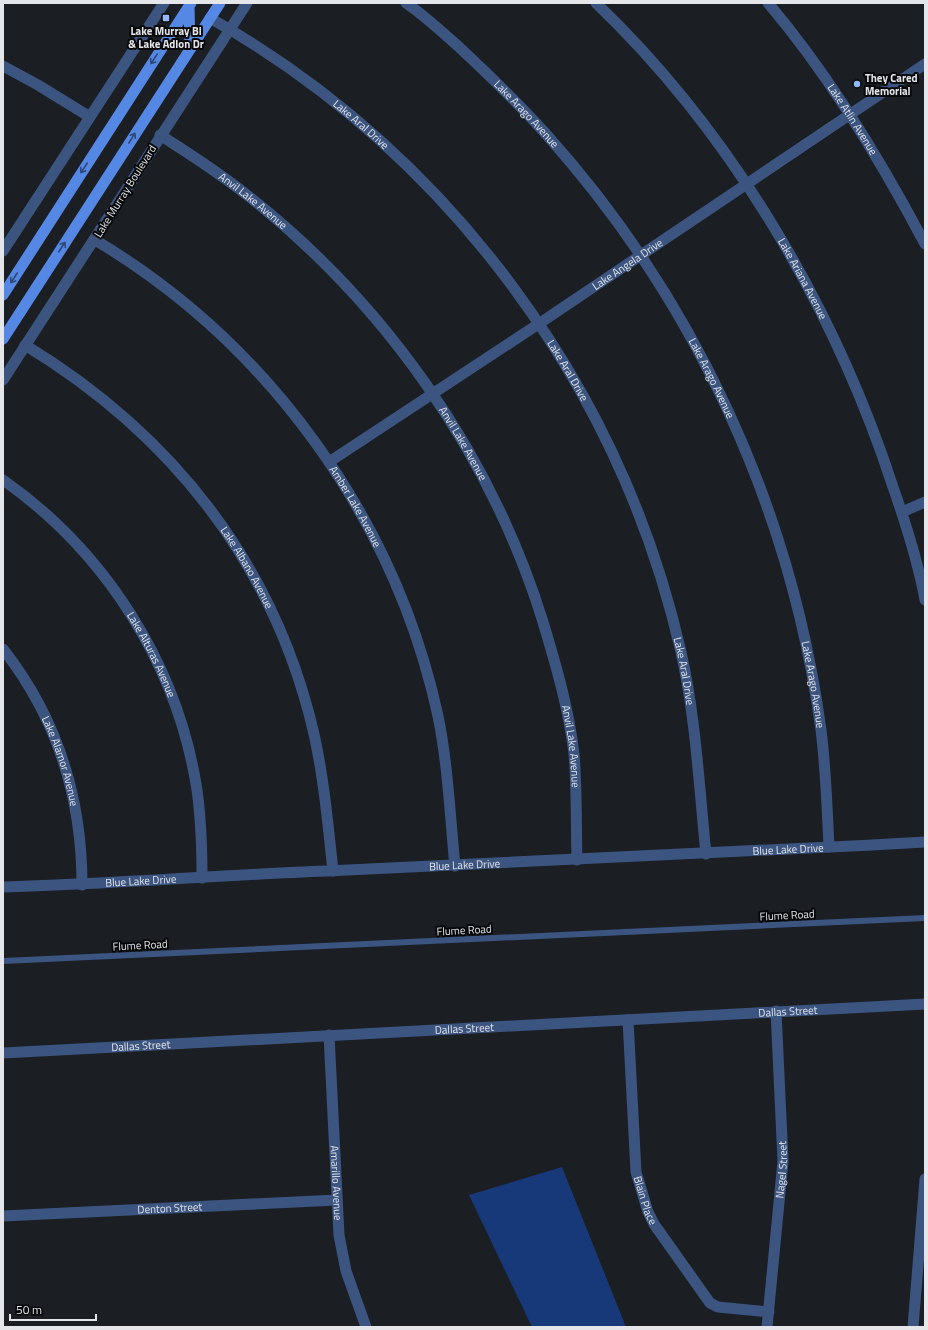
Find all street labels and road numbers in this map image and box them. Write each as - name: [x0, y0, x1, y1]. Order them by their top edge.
- street label: Lake Arago Avenue: [490, 76, 563, 152]
- street label: Lake Atlin Avenue: [824, 80, 882, 158]
- street label: Lake Aral Drive: [330, 96, 393, 153]
- street label: Lake Murray Boulevard: [90, 142, 160, 240]
- street label: Anvil Lake Avenue: [216, 168, 291, 233]
- street label: Lake Angela Drive: [589, 234, 666, 294]
- street label: Lake Ariana Avenue: [774, 235, 831, 323]
- street label: Lake Arago Avenue: [685, 335, 739, 421]
- street label: Lake Aral Drive: [543, 337, 593, 404]
- street label: Anvil Lake Avenue: [435, 403, 491, 484]
- street label: Amber Lake Avenue: [326, 463, 386, 550]
- street label: Lake Albano Avenue: [217, 523, 277, 612]
- street label: Lake Alturas Avenue: [123, 609, 180, 700]
- street label: Lake Aral Drive: [670, 635, 699, 706]
- street label: Lake Arago Avenue: [798, 639, 829, 729]
- street label: Anvil Lake Avenue: [558, 703, 584, 788]
- street label: Lake Alamor Avenue: [38, 713, 83, 808]
- street label: Blue Lake Drive: [752, 839, 825, 859]
- street label: Blue Lake Drive: [429, 855, 501, 874]
- street label: Blue Lake Drive: [105, 871, 177, 891]
- street label: Flume Road: [759, 906, 815, 924]
- street label: Flume Road: [436, 921, 492, 939]
- street label: Flume Road: [112, 936, 168, 954]
- street label: Dallas Street: [758, 1002, 818, 1021]
- street label: Dallas Street: [434, 1019, 494, 1038]
- street label: Dallas Street: [111, 1036, 171, 1055]
- street label: Nagel Street: [771, 1141, 791, 1199]
- street label: Amarillo Avenue: [327, 1145, 346, 1221]
- street label: Blain Place: [630, 1174, 661, 1228]
- street label: Denton Street: [137, 1198, 203, 1218]

